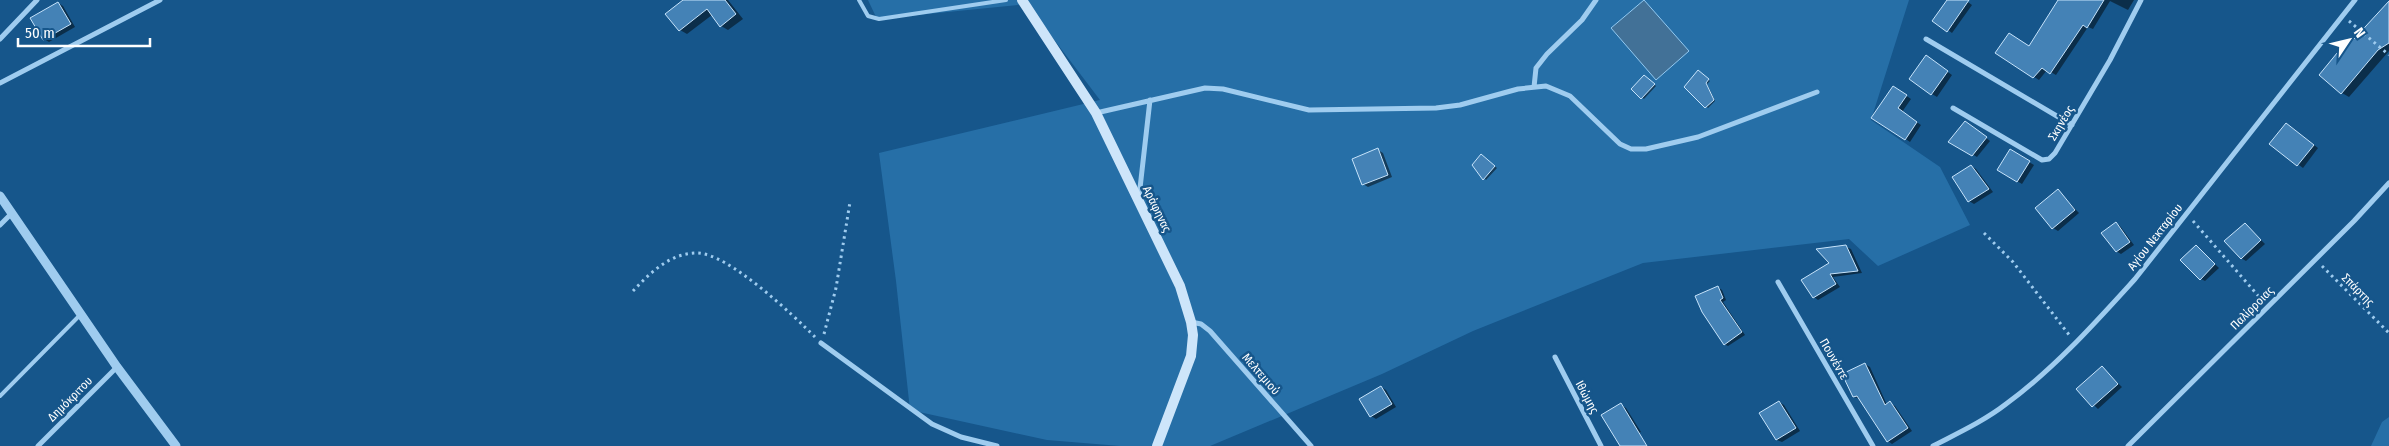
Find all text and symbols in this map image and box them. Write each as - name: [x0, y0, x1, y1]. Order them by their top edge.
- scale bar: [18, 15, 150, 47]
- north arrow: [2324, 15, 2374, 65]
- text: 50 m: [25, 24, 55, 42]
- text: N: [2350, 25, 2369, 41]
- street label: Σκηνέος: [2045, 103, 2077, 143]
- street label: Αράφηνας: [1140, 184, 1174, 234]
- street label: Αγίου Νεκταρίου: [2125, 201, 2185, 273]
- street label: Σπάρτης: [2339, 271, 2377, 309]
- street label: Παλίρροιας: [2227, 283, 2277, 333]
- street label: Πουνέντε: [1817, 336, 1851, 382]
- street label: Μελτεμιού: [1239, 350, 1283, 398]
- street label: Δημόκριτου: [45, 374, 95, 424]
- street label: Ιθώμης: [1572, 378, 1602, 416]

